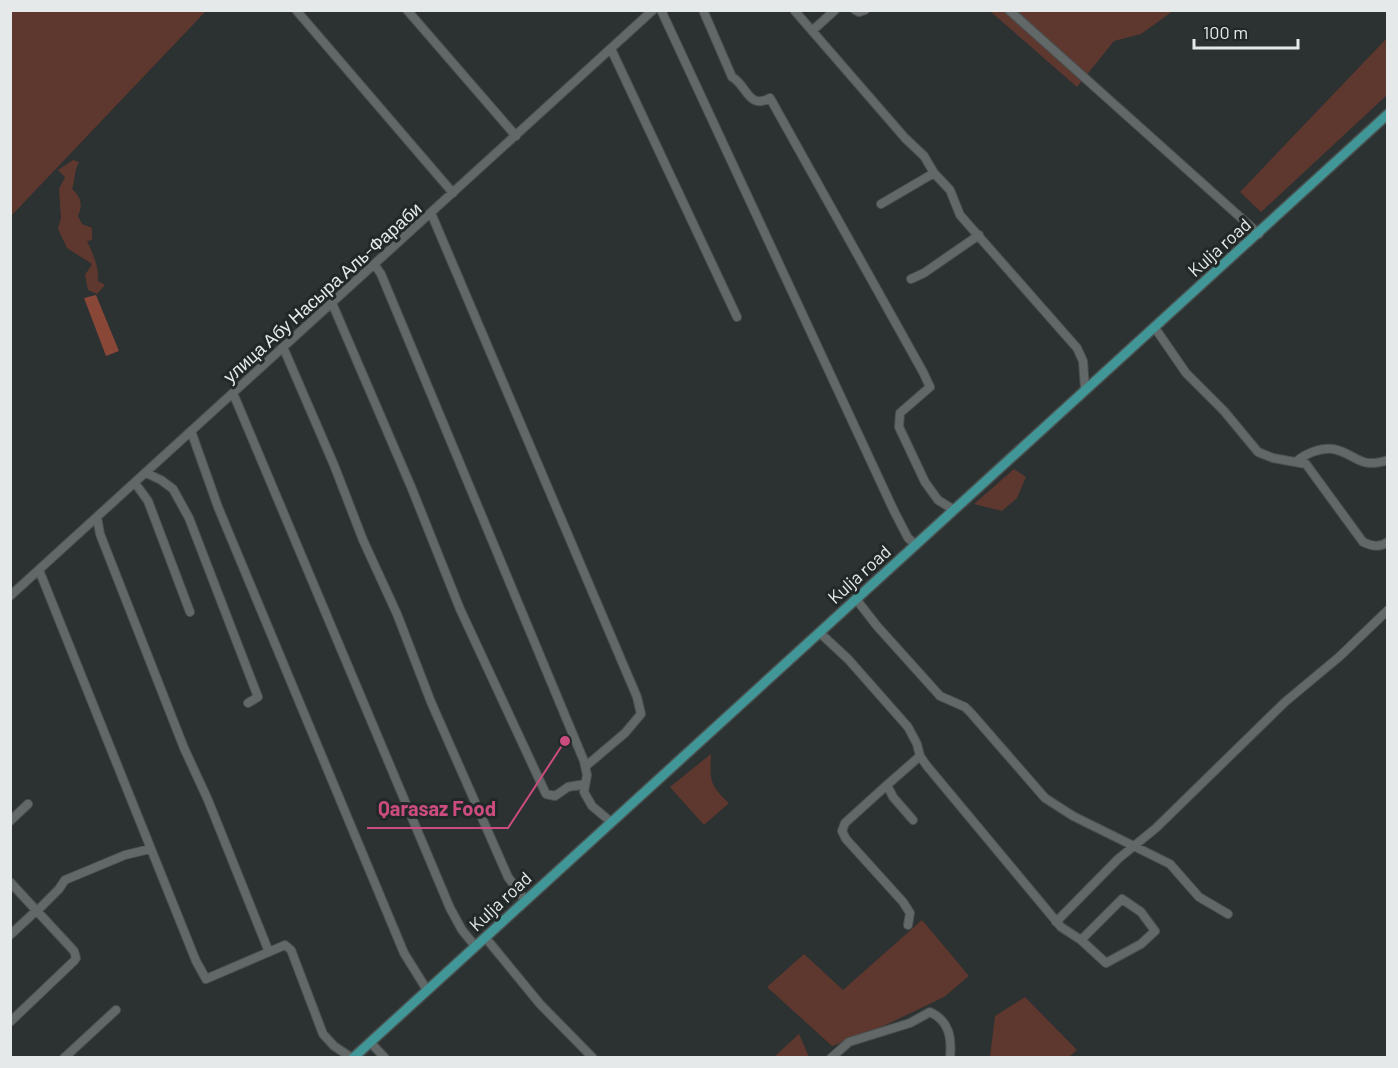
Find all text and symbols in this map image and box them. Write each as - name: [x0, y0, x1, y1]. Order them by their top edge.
- scale bar: [1194, 12, 1298, 50]
- text: 100 m: [1203, 21, 1248, 43]
- street label: улица Абу Насыра Аль-Фараби: [218, 197, 426, 387]
- street label: Kulja road: [1183, 213, 1255, 281]
- street label: Kulja road: [823, 540, 895, 608]
- callout: Qarasaz Food: [367, 790, 508, 828]
- text: Qarasaz Food: [378, 796, 496, 820]
- street label: Kulja road: [464, 867, 536, 935]

